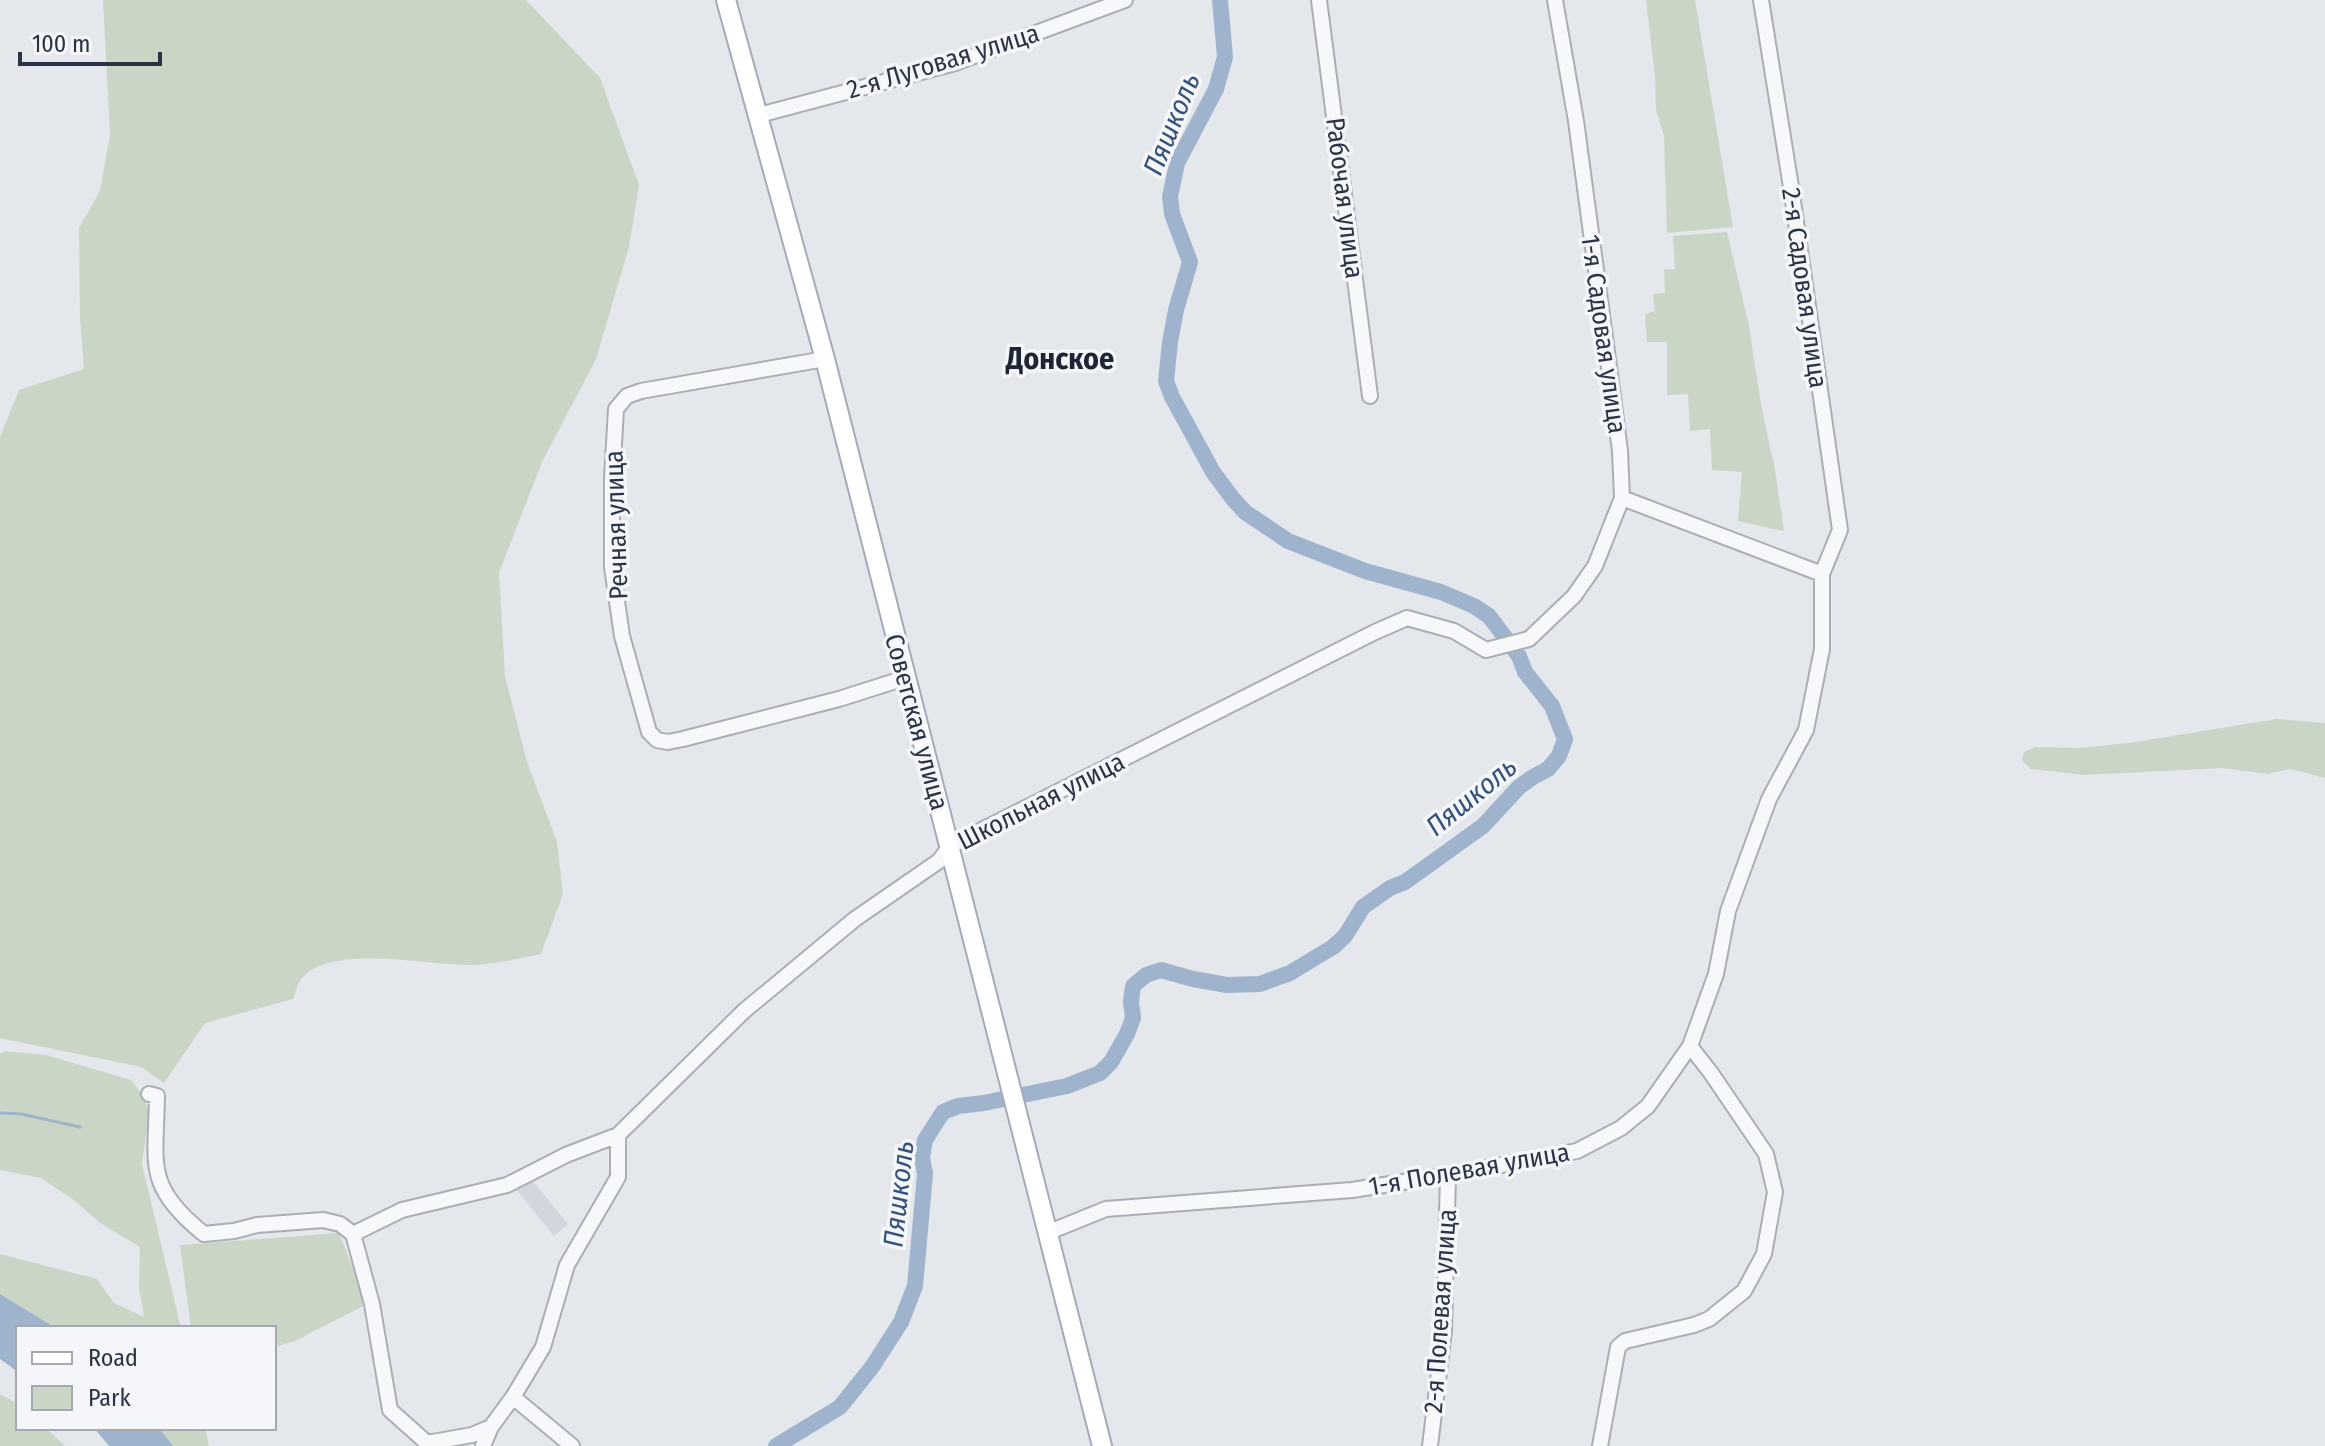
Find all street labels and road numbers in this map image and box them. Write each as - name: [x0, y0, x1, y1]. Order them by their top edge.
- street label: 2-я Луговая улица: [843, 18, 1043, 105]
- street label: Рабочая улица: [1319, 116, 1370, 280]
- street label: 2-я Садовая улица: [1775, 186, 1834, 390]
- street label: 1-я Садовая улица: [1574, 233, 1633, 436]
- street label: Речная улица: [598, 450, 635, 600]
- street label: Советская улица: [878, 631, 955, 814]
- street label: Школьная улица: [953, 746, 1130, 857]
- street label: 1-я Полевая улица: [1366, 1137, 1572, 1202]
- street label: 2-я Полевая улица: [1418, 1208, 1463, 1414]

